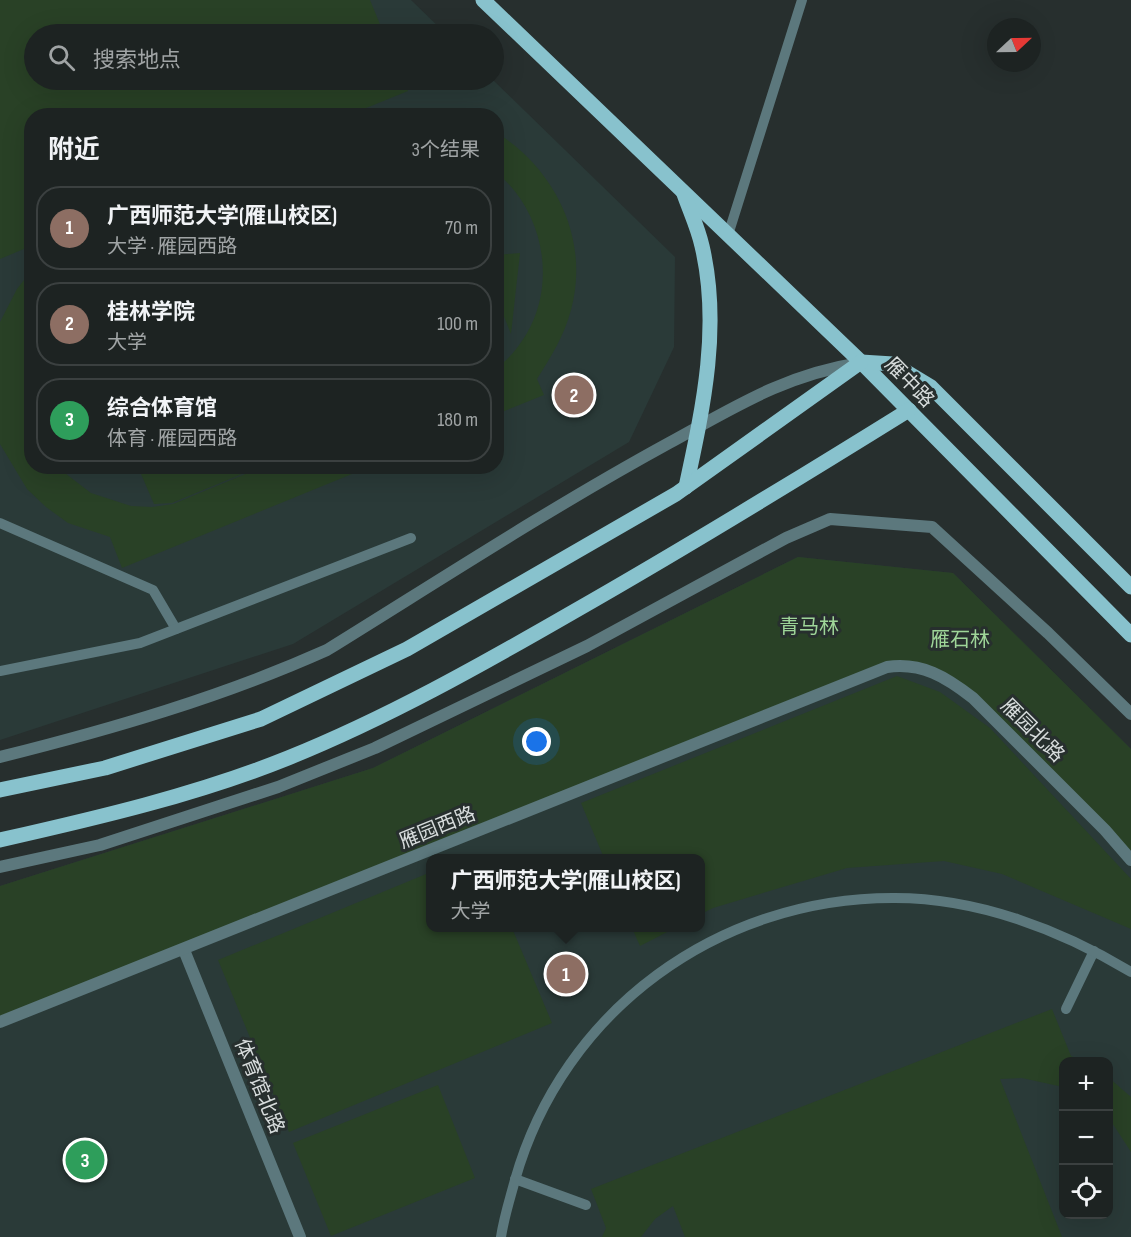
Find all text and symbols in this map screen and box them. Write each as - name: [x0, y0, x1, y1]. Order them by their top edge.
- north arrow: [987, 18, 1041, 72]
- search box: [24, 24, 504, 90]
- icon: search: [45, 41, 78, 74]
- text: 搜索地点: [93, 47, 181, 74]
- text: 附近: [48, 135, 100, 166]
- text: 3个结果: [412, 138, 480, 162]
- text: 广西师范大学(雁山校区): [107, 203, 337, 230]
- text: 1: [66, 216, 73, 240]
- text: 70 m: [445, 216, 478, 240]
- text: 大学 · 雁园西路: [107, 235, 237, 259]
- text: 桂林学院: [107, 299, 195, 326]
- text: 2: [65, 312, 74, 336]
- text: 100 m: [437, 312, 478, 336]
- text: 大学: [107, 331, 147, 355]
- street label: 雁中路: [880, 353, 939, 413]
- pin: 2: [554, 372, 594, 418]
- text: 综合体育馆: [107, 395, 217, 422]
- text: 3: [65, 408, 74, 432]
- text: 180 m: [437, 408, 478, 432]
- text: 体育 · 雁园西路: [107, 427, 237, 451]
- park label: 青马林: [779, 615, 839, 639]
- park label: 雁石林: [930, 628, 990, 652]
- street label: 雁园北路: [996, 694, 1069, 767]
- your location: [522, 727, 551, 756]
- street label: 雁园西路: [396, 802, 479, 854]
- popup: [426, 854, 705, 932]
- text: 广西师范大学(雁山校区): [450, 868, 681, 895]
- text: 大学: [450, 900, 490, 924]
- pin: 1: [546, 952, 586, 996]
- street label: 体育馆北路: [229, 1036, 289, 1137]
- map controls: [1059, 1057, 1113, 1219]
- button: +: [1059, 1057, 1113, 1111]
- button: −: [1059, 1111, 1113, 1165]
- pin: 3: [66, 1138, 104, 1182]
- button: locate: [1059, 1165, 1113, 1219]

